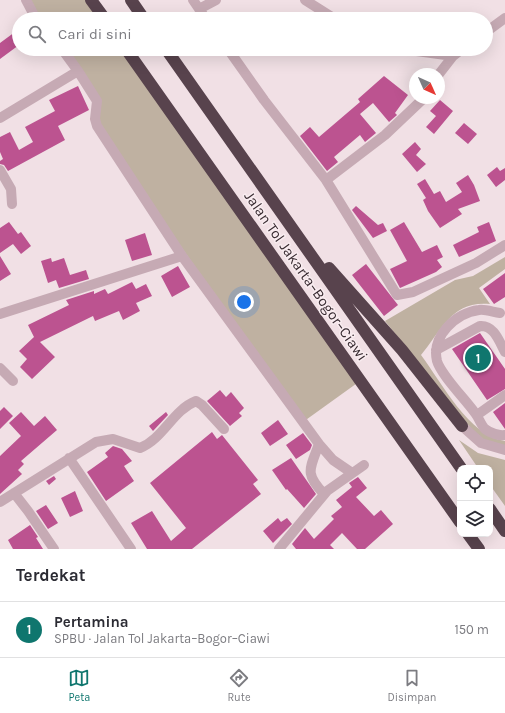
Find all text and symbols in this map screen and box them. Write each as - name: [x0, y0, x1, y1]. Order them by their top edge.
- search box: [12, 12, 493, 56]
- icon: search: [26, 23, 48, 45]
- text: Cari di sini: [58, 25, 132, 43]
- north arrow: [409, 68, 445, 104]
- street label: Jalan Tol Jakarta–Bogor–Ciawi: [240, 188, 372, 364]
- your location: [234, 292, 254, 312]
- pin: 1: [465, 343, 491, 373]
- map controls: [457, 465, 493, 537]
- button: locate: [457, 465, 493, 501]
- button: layers: [457, 501, 493, 537]
- text: Terdekat: [16, 565, 85, 585]
- text: Pertamina: [54, 613, 129, 631]
- text: 1: [27, 622, 31, 637]
- text: 150 m: [454, 622, 489, 637]
- text: SPBU · Jalan Tol Jakarta–Bogor–Ciawi: [54, 631, 270, 646]
- tab: Peta: [68, 667, 90, 704]
- tab: Rute: [227, 667, 251, 704]
- tab: Disimpan: [387, 667, 437, 704]

